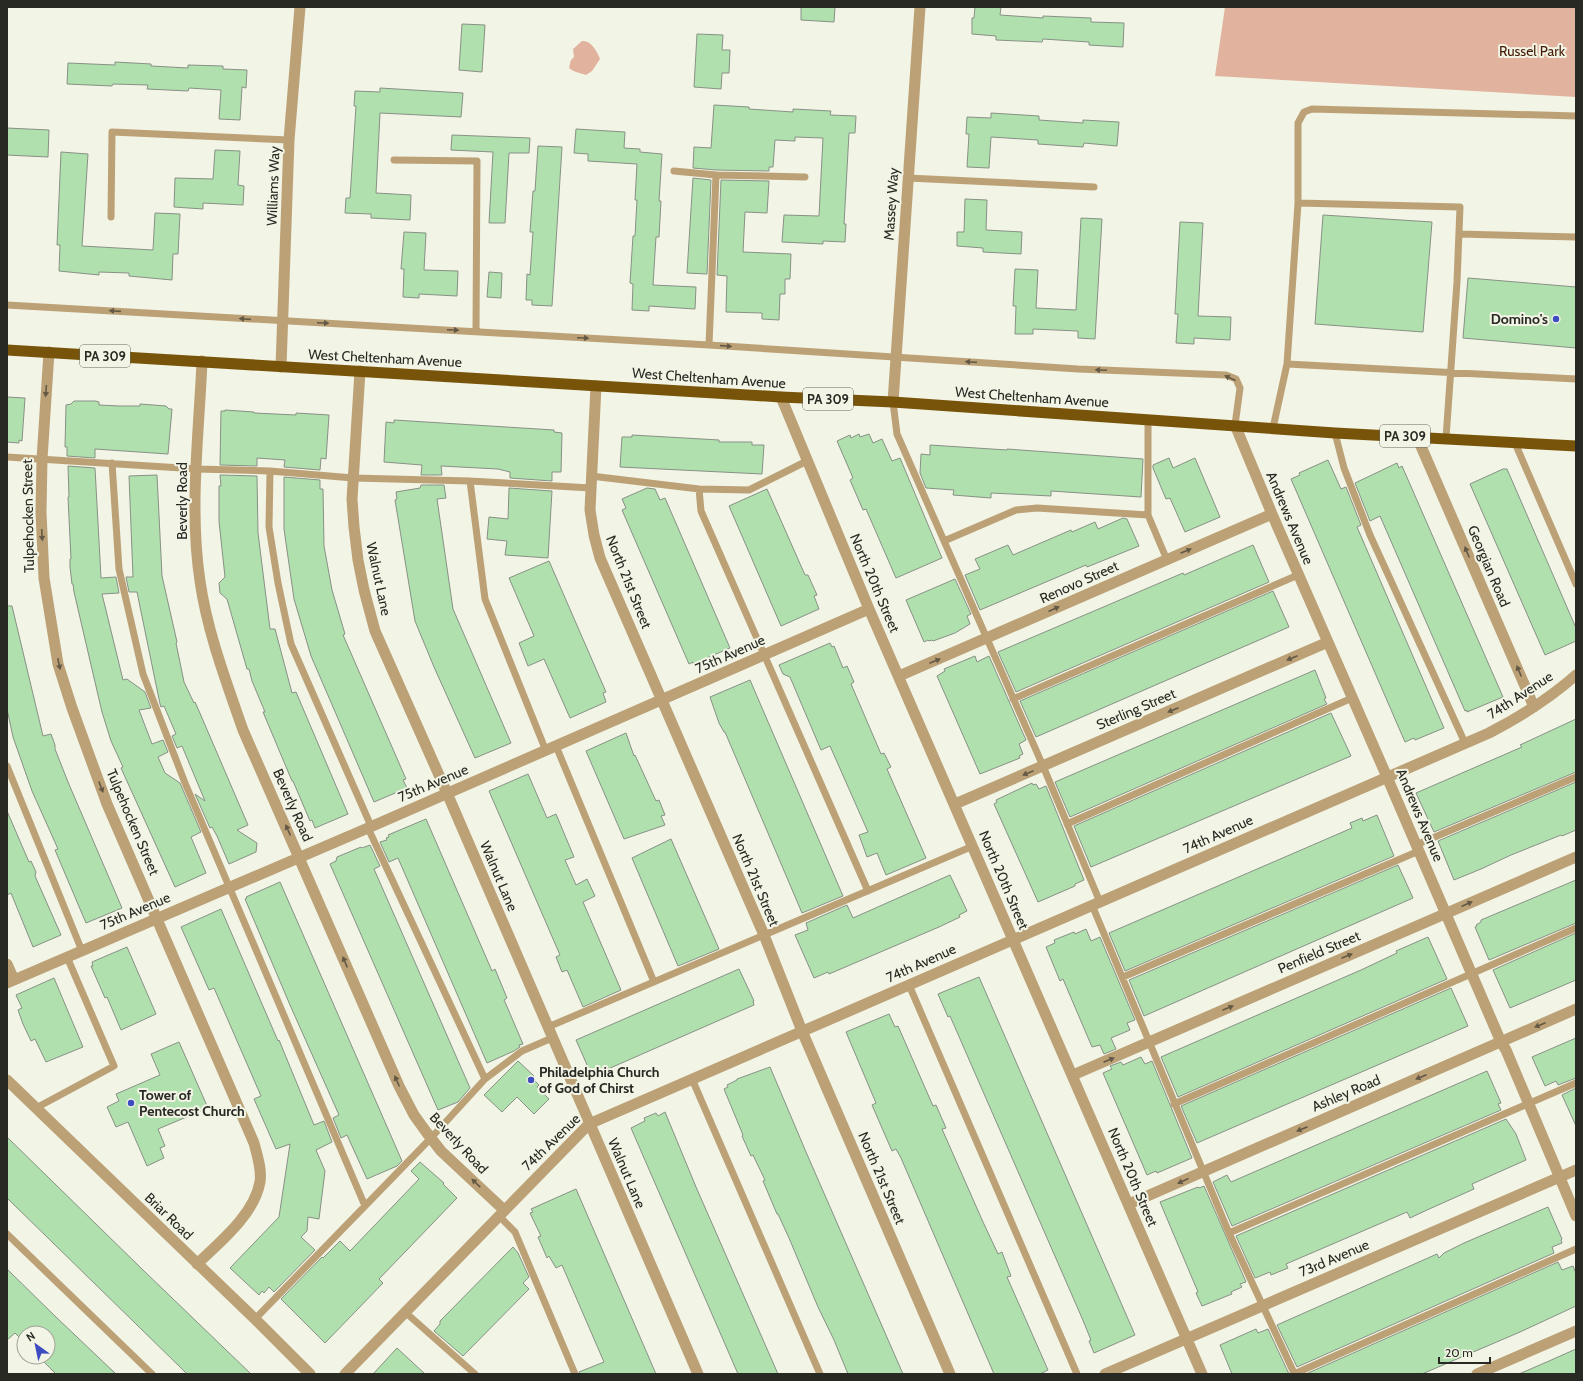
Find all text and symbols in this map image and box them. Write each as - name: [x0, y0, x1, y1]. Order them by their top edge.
- park label: Russel Park: [1499, 42, 1566, 60]
- street label: Williams Way: [263, 146, 283, 226]
- street label: Massey Way: [879, 167, 903, 241]
- one-way arrow: [109, 307, 121, 314]
- place label: Domino's: [1491, 310, 1548, 328]
- marker: Domino's: [1551, 314, 1561, 324]
- one-way arrow: [239, 315, 251, 322]
- one-way arrow: [317, 319, 329, 326]
- one-way arrow: [447, 327, 459, 334]
- one-way arrow: [577, 335, 589, 342]
- one-way arrow: [720, 343, 732, 350]
- road number: PA 309: [80, 345, 130, 367]
- street label: West Cheltenham Avenue: [308, 345, 462, 371]
- one-way arrow: [964, 359, 977, 365]
- street label: West Cheltenham Avenue: [632, 364, 786, 392]
- one-way arrow: [1094, 367, 1107, 373]
- one-way arrow: [1224, 374, 1236, 381]
- street label: West Cheltenham Avenue: [955, 383, 1109, 411]
- one-way arrow: [42, 385, 49, 397]
- road number: PA 309: [803, 388, 853, 410]
- road number: PA 309: [1380, 425, 1430, 447]
- street label: Tulpehocken Street: [18, 459, 38, 573]
- street label: Beverly Road: [173, 462, 191, 540]
- street label: Andrews Avenue: [1262, 469, 1318, 567]
- street label: Georgian Road: [1464, 523, 1514, 609]
- one-way arrow: [39, 529, 45, 542]
- street label: North 20th Street: [846, 531, 904, 635]
- street label: North 21st Street: [602, 533, 656, 631]
- street label: Walnut Lane: [362, 541, 396, 617]
- one-way arrow: [1464, 546, 1470, 557]
- one-way arrow: [1181, 548, 1193, 554]
- street label: Renovo Street: [1037, 557, 1121, 607]
- one-way arrow: [1049, 606, 1060, 612]
- street label: 75th Avenue: [692, 631, 768, 677]
- one-way arrow: [1286, 655, 1298, 661]
- one-way arrow: [56, 657, 62, 670]
- one-way arrow: [929, 657, 941, 664]
- one-way arrow: [1515, 665, 1522, 677]
- street label: 74th Avenue: [1484, 667, 1556, 723]
- street label: Sterling Street: [1094, 684, 1179, 734]
- one-way arrow: [1166, 707, 1178, 713]
- street label: 75th Avenue: [395, 760, 471, 806]
- street label: Tulpehocken Street: [103, 766, 164, 878]
- street label: Beverly Road: [269, 766, 317, 844]
- street label: Andrews Avenue: [1392, 766, 1448, 864]
- one-way arrow: [1021, 770, 1033, 776]
- one-way arrow: [98, 781, 104, 793]
- street label: 74th Avenue: [1180, 811, 1256, 857]
- one-way arrow: [285, 824, 291, 836]
- street label: North 20th Street: [975, 828, 1033, 932]
- street label: North 21st Street: [728, 831, 784, 929]
- street label: Walnut Lane: [476, 838, 522, 914]
- street label: 75th Avenue: [97, 888, 173, 934]
- one-way arrow: [1461, 901, 1473, 907]
- street label: Penfield Street: [1275, 926, 1363, 977]
- street label: 74th Avenue: [883, 940, 959, 986]
- one-way arrow: [1342, 953, 1353, 959]
- one-way arrow: [342, 956, 348, 968]
- one-way arrow: [1223, 1005, 1234, 1011]
- one-way arrow: [1535, 1022, 1546, 1028]
- one-way arrow: [1103, 1056, 1115, 1062]
- place label: Philadelphia Church of God of Chirst: [539, 1063, 660, 1097]
- street label: Ashley Road: [1309, 1070, 1383, 1116]
- one-way arrow: [1415, 1074, 1427, 1080]
- one-way arrow: [394, 1075, 400, 1087]
- marker: Philadelphia Church of God of Chirst: [526, 1075, 536, 1085]
- place label: Tower of Pentecost Church: [139, 1086, 245, 1120]
- marker: Tower of Pentecost Church: [126, 1098, 136, 1108]
- street label: Beverly Road: [426, 1108, 492, 1178]
- street label: 74th Avenue: [518, 1110, 584, 1174]
- street label: North 20th Street: [1104, 1125, 1162, 1229]
- one-way arrow: [1295, 1126, 1307, 1132]
- street label: North 21st Street: [854, 1129, 910, 1227]
- street label: Walnut Lane: [604, 1135, 650, 1211]
- one-way arrow: [1176, 1178, 1188, 1184]
- one-way arrow: [471, 1179, 481, 1188]
- street label: Briar Road: [141, 1189, 197, 1243]
- street label: 73rd Avenue: [1296, 1235, 1372, 1281]
- north arrow: [16, 1325, 56, 1365]
- text: N: [23, 1329, 38, 1345]
- scale bar: [1439, 1339, 1490, 1365]
- text: 20 m: [1445, 1345, 1473, 1360]

